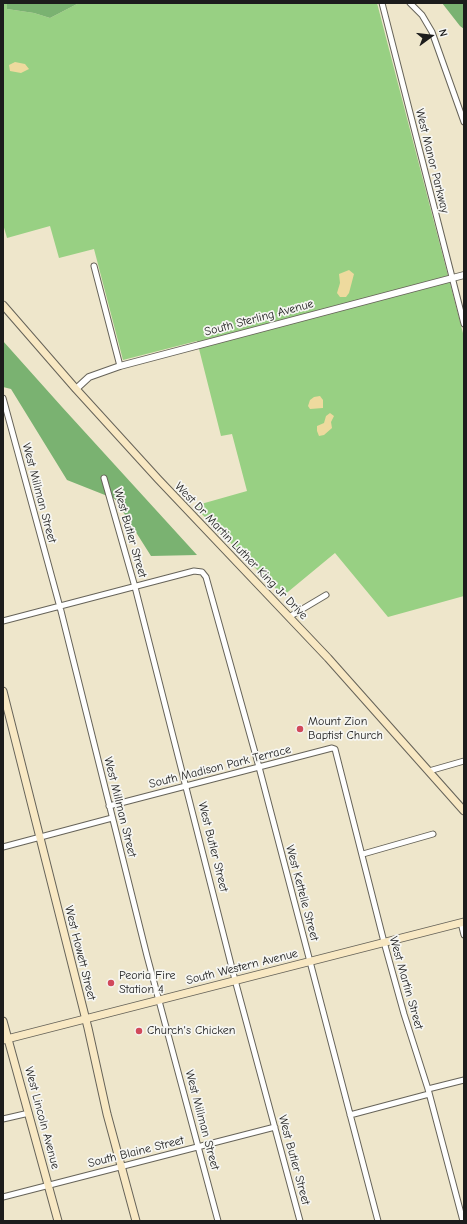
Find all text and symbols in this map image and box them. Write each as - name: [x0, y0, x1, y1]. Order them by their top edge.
- north arrow: [411, 16, 451, 56]
- text: N: [436, 28, 450, 38]
- street label: West Manor Parkway: [412, 107, 452, 215]
- street label: South Sterling Avenue: [203, 297, 315, 339]
- street label: West Millman Street: [19, 441, 59, 545]
- street label: West Dr Martin Luther King Jr Drive: [171, 479, 311, 623]
- street label: West Butler Street: [110, 487, 150, 579]
- place label: Mount Zion Baptist Church: [308, 715, 383, 743]
- marker: Mount Zion Baptist Church: [295, 724, 305, 734]
- street label: South Madison Park Terrace: [148, 742, 292, 792]
- street label: West Millman Street: [101, 755, 139, 859]
- street label: West Butler Street: [195, 800, 231, 894]
- street label: West Kettelle Street: [282, 844, 322, 942]
- street label: West Howett Street: [61, 904, 99, 1002]
- street label: West Martin Street: [386, 935, 426, 1031]
- street label: South Western Avenue: [185, 946, 299, 988]
- place label: Peoria Fire Station 4: [119, 969, 175, 997]
- marker: Peoria Fire Station 4: [106, 978, 116, 988]
- place label: Church's Chicken: [147, 1024, 235, 1038]
- marker: Church's Chicken: [134, 1026, 144, 1036]
- street label: West Lincoln Avenue: [21, 1065, 63, 1171]
- street label: West Millman Street: [182, 1068, 222, 1172]
- street label: West Butler Street: [275, 1113, 313, 1207]
- street label: South Blaine Street: [86, 1133, 186, 1171]

